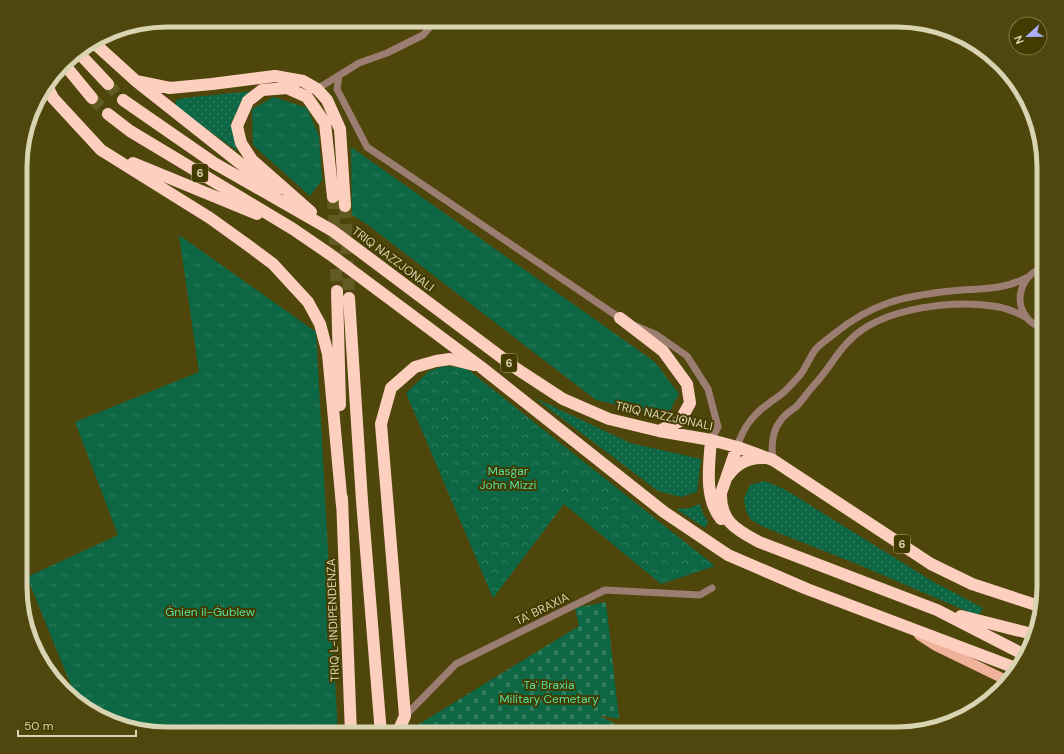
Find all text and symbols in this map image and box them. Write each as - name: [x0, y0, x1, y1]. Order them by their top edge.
- north arrow: [1008, 16, 1048, 56]
- text: N: [1011, 33, 1027, 46]
- road number: 6: [192, 164, 208, 182]
- street label: TRIQ NAZZJONALI: [349, 223, 437, 295]
- road number: 6: [501, 354, 517, 372]
- street label: TRIQ NAZZJONALI: [614, 398, 714, 434]
- park label: Masġar John Mizzi: [480, 463, 537, 493]
- road number: 6: [894, 535, 910, 553]
- street label: TRIQ L-INDIPENDENZA: [323, 558, 343, 682]
- street label: TA' BRAXIA: [512, 589, 572, 629]
- park label: Ġnien il-Ġublew: [165, 604, 255, 620]
- park label: Ta' Braxia Military Cemetary: [499, 677, 599, 707]
- scale bar: [18, 712, 136, 738]
- text: 50 m: [24, 718, 53, 734]

